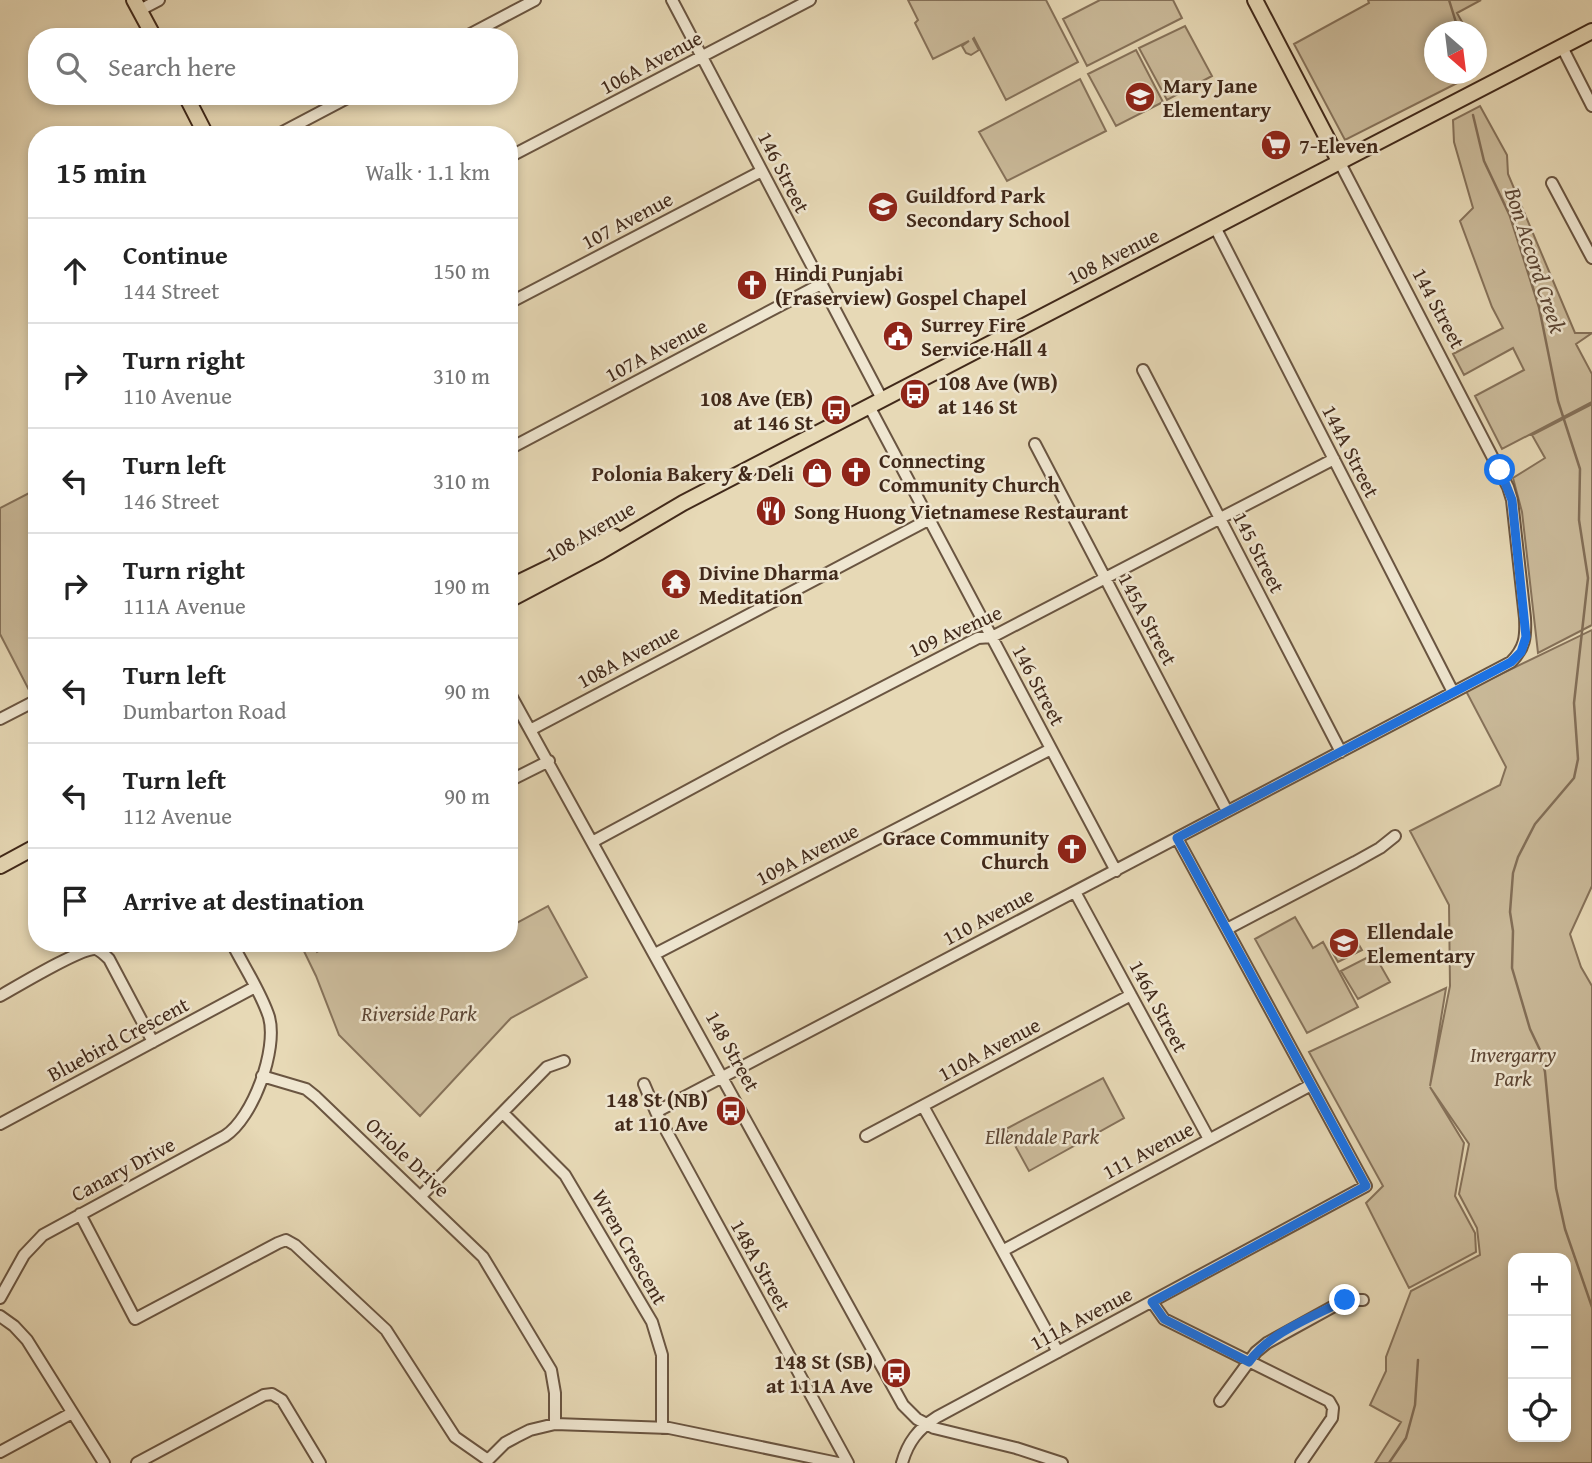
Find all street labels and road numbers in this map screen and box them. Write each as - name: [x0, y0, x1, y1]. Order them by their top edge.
- street label: 106A Avenue: [594, 22, 708, 102]
- street label: 146 Street: [750, 126, 818, 219]
- street label: 107 Avenue: [576, 183, 678, 257]
- street label: 108 Avenue: [1062, 220, 1164, 292]
- street label: 144 Street: [1405, 262, 1474, 355]
- street label: 107A Avenue: [599, 310, 713, 390]
- street label: 144A Street: [1314, 399, 1388, 503]
- street label: 108 Avenue: [539, 493, 641, 569]
- street label: 145 Street: [1225, 506, 1293, 599]
- street label: 145A Street: [1111, 567, 1186, 671]
- street label: 109 Avenue: [903, 597, 1007, 665]
- street label: 108A Avenue: [571, 616, 685, 696]
- street label: 146 Street: [1005, 639, 1074, 732]
- street label: 109A Avenue: [750, 815, 864, 893]
- street label: 110 Avenue: [937, 879, 1039, 953]
- street label: 146A Street: [1122, 954, 1197, 1058]
- street label: Bluebird Crescent: [42, 988, 195, 1089]
- street label: 148 Street: [698, 1005, 768, 1098]
- street label: 110A Avenue: [932, 1009, 1046, 1089]
- street label: Oriole Drive: [359, 1110, 457, 1204]
- street label: 111 Avenue: [1097, 1113, 1199, 1187]
- street label: Canary Drive: [65, 1129, 181, 1209]
- street label: Wren Crescent: [584, 1183, 676, 1311]
- street label: 148A Street: [723, 1213, 799, 1317]
- street label: 111A Avenue: [1024, 1278, 1138, 1358]

